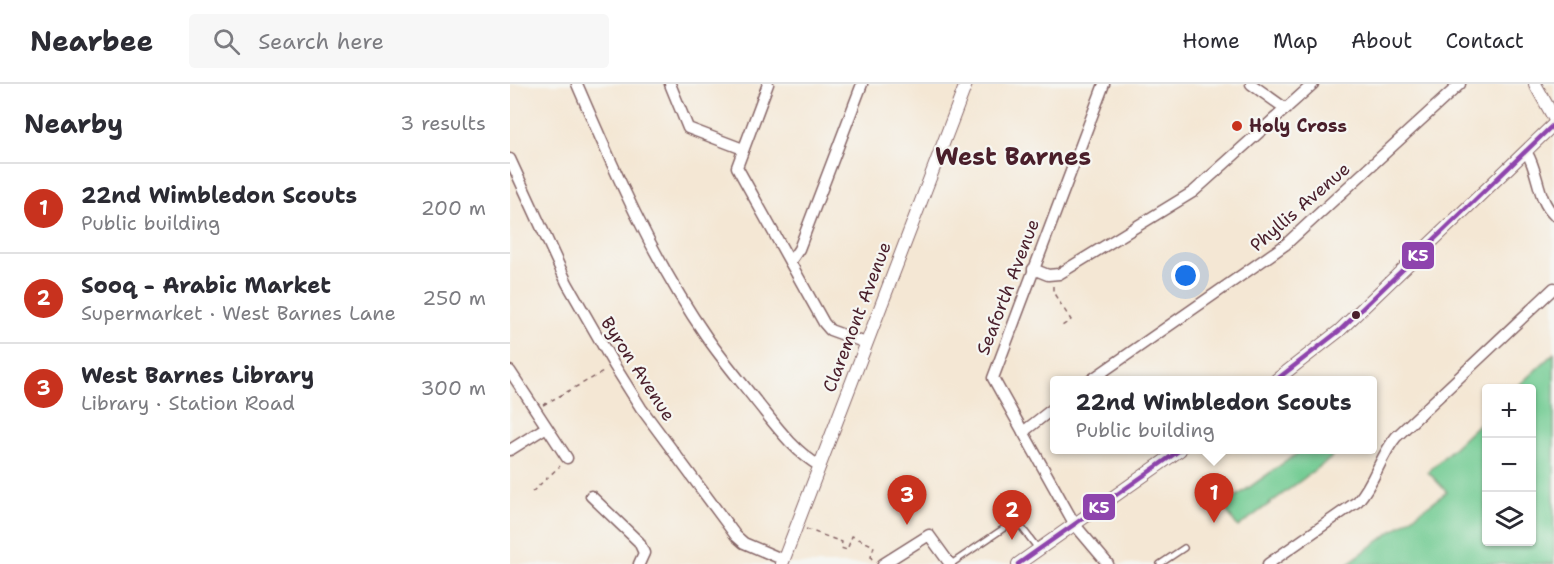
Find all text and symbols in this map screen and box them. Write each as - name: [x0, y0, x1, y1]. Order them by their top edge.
- search box: [189, 14, 609, 68]
- text: Nearbee: [30, 22, 153, 60]
- icon: search: [210, 25, 243, 58]
- text: Search here: [258, 27, 384, 56]
- text: Home: [1182, 27, 1240, 55]
- text: Map: [1273, 27, 1318, 55]
- text: About: [1351, 27, 1412, 55]
- text: Contact: [1445, 27, 1524, 55]
- text: Nearby: [24, 106, 123, 141]
- text: 3 results: [400, 110, 486, 136]
- place label: Holy Cross: [1249, 114, 1347, 138]
- marker: Holy Cross: [1230, 119, 1244, 133]
- district label: West Barnes: [935, 141, 1091, 173]
- street label: Phyllis Avenue: [1245, 157, 1355, 257]
- text: 22nd Wimbledon Scouts: [81, 181, 357, 210]
- text: 1: [39, 195, 48, 221]
- text: 200 m: [421, 195, 486, 221]
- text: Public building: [81, 210, 220, 236]
- street label: Seaforth Avenue: [971, 216, 1045, 358]
- street label: Claremont Avenue: [817, 238, 897, 396]
- line badge: K5: [1401, 241, 1435, 270]
- text: K5: [1408, 245, 1428, 266]
- your location: [1171, 261, 1200, 290]
- text: Sooq - Arabic Market: [81, 271, 331, 300]
- text: 2: [37, 285, 51, 311]
- text: 250 m: [422, 285, 486, 311]
- text: Supermarket · West Barnes Lane: [81, 300, 396, 326]
- unlabelled marker: [1350, 309, 1362, 321]
- street label: Byron Avenue: [595, 312, 681, 426]
- text: West Barnes Library: [81, 361, 314, 390]
- text: 3: [37, 375, 51, 401]
- text: 300 m: [420, 375, 486, 401]
- popup: [1050, 376, 1377, 454]
- map controls: [1482, 384, 1536, 546]
- button: +: [1482, 384, 1536, 438]
- text: 22nd Wimbledon Scouts: [1075, 388, 1352, 417]
- text: Library · Station Road: [81, 390, 295, 416]
- text: Public building: [1075, 417, 1215, 443]
- button: −: [1482, 438, 1536, 492]
- pin: 1: [1194, 474, 1234, 523]
- pin: 3: [888, 476, 926, 525]
- pin: 2: [992, 490, 1032, 540]
- button: layers: [1482, 492, 1536, 546]
- line badge: K5: [1082, 493, 1116, 521]
- text: K5: [1089, 497, 1109, 518]

